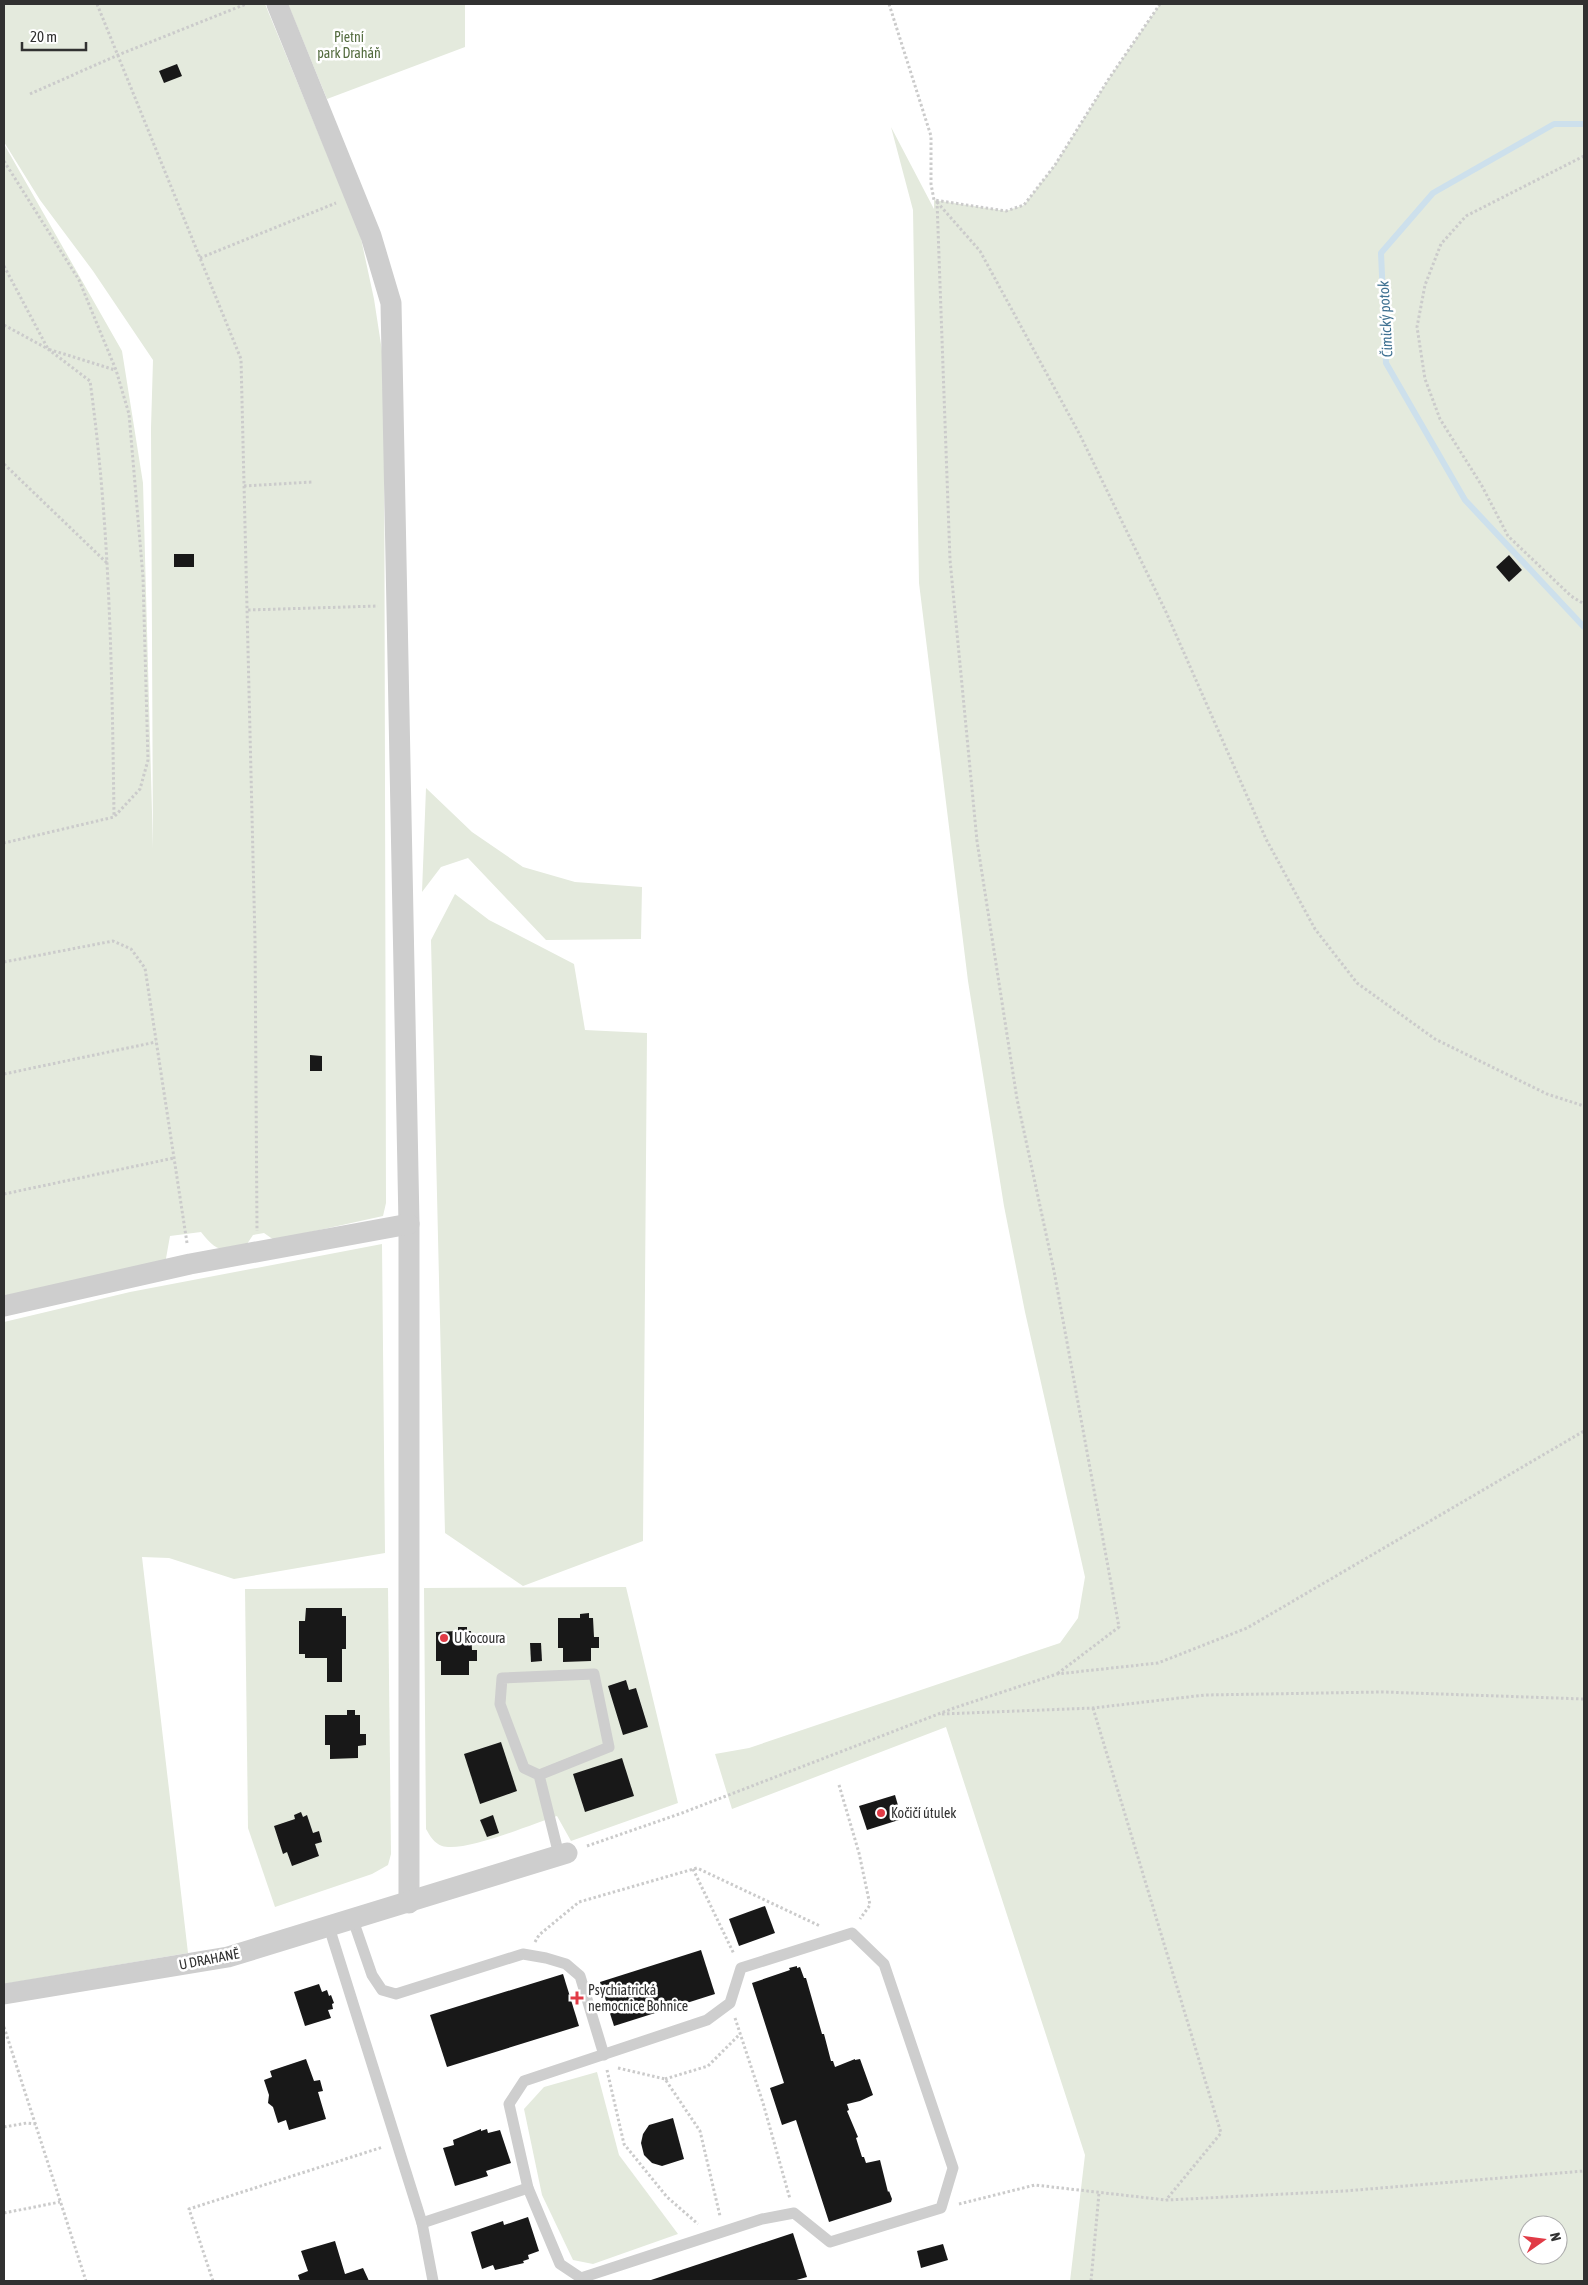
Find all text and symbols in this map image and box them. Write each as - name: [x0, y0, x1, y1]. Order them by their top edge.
- scale bar: [22, 20, 86, 52]
- text: 20 m: [30, 28, 57, 45]
- park label: Pietní park Draháň: [317, 29, 381, 61]
- water label: Čimický potok: [1374, 280, 1395, 358]
- place label: U kocoura: [454, 1630, 506, 1646]
- marker: U kocoura: [438, 1632, 450, 1644]
- place label: Kočičí útulek: [891, 1805, 957, 1821]
- marker: Kočičí útulek: [875, 1807, 887, 1819]
- street label: U DRAHANĚ: [177, 1945, 241, 1973]
- place label: Psychiatrická nemocnice Bohnice: [588, 1982, 688, 2014]
- marker: Psychiatrická nemocnice Bohnice: [570, 1991, 584, 2005]
- north arrow: [1518, 2215, 1568, 2265]
- text: N: [1547, 2231, 1564, 2243]

